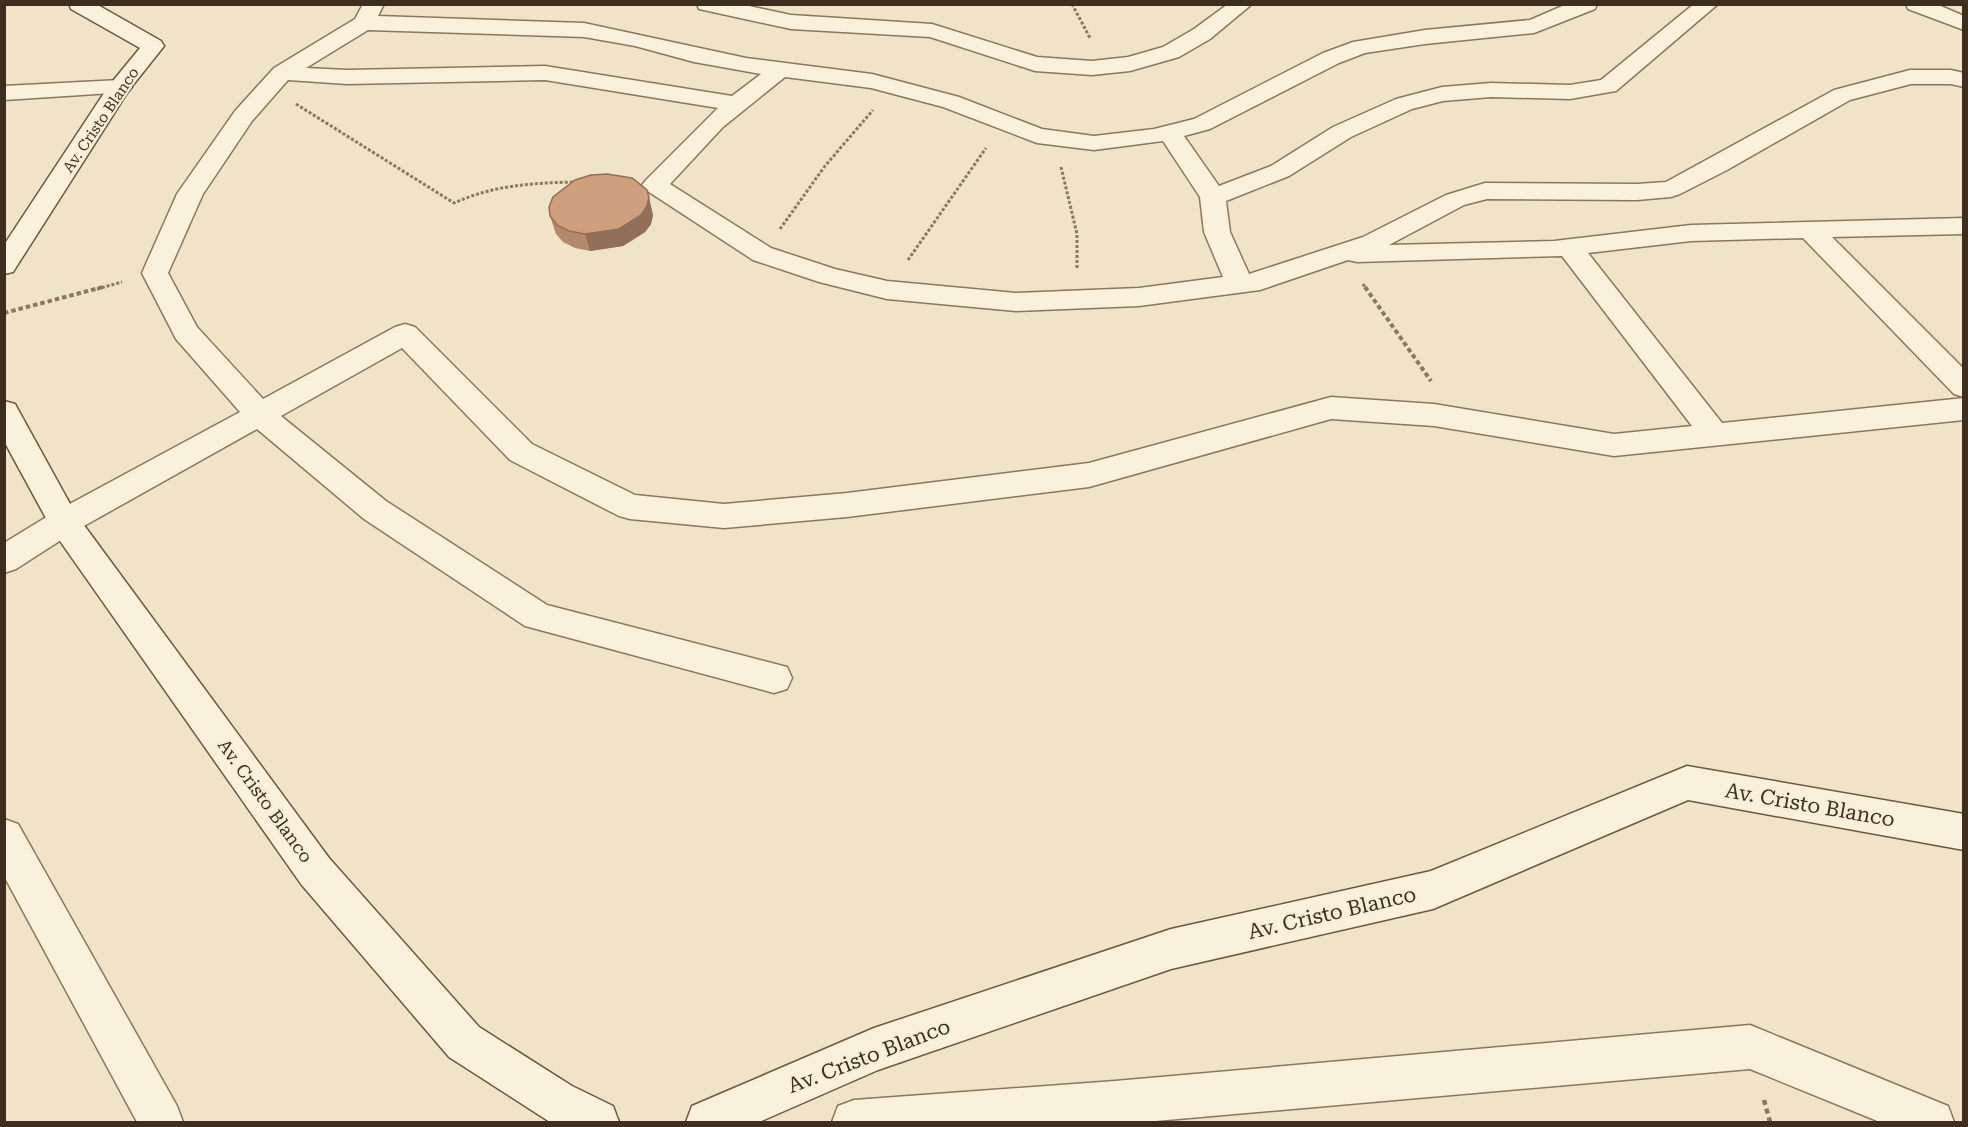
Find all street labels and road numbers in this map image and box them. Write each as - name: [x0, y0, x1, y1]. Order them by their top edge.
- street label: Av. Cristo Blanco: [59, 64, 143, 176]
- street label: Av. Cristo Blanco: [214, 735, 317, 866]
- street label: Av. Cristo Blanco: [1723, 778, 1897, 832]
- street label: Av. Cristo Blanco: [1246, 882, 1418, 944]
- street label: Av. Cristo Blanco: [785, 1014, 953, 1098]

